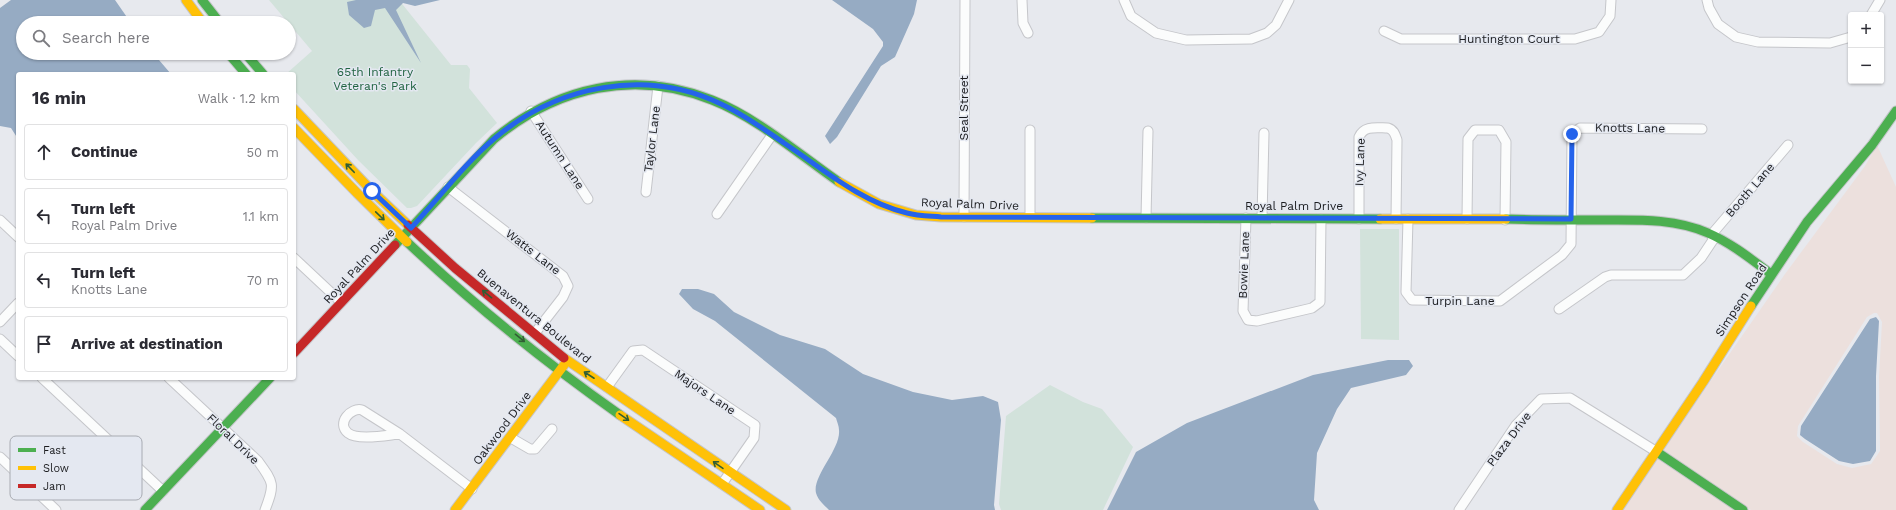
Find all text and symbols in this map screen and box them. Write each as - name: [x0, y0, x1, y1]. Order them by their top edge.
- map controls: [1848, 12, 1884, 84]
- button: +: [1848, 12, 1884, 48]
- search box: [16, 16, 296, 60]
- icon: search: [30, 27, 52, 49]
- text: Search here: [62, 29, 150, 47]
- street label: Huntington Court: [1458, 32, 1560, 46]
- button: −: [1848, 48, 1884, 84]
- park label: 65th Infantry Veteran's Park: [333, 65, 417, 93]
- street label: Seal Street: [957, 76, 971, 140]
- text: 16 min: [32, 88, 86, 108]
- text: Walk · 1.2 km: [198, 91, 280, 106]
- street label: Taylor Lane: [641, 105, 663, 173]
- street label: Autumn Lane: [533, 118, 587, 192]
- street label: Knotts Lane: [1595, 120, 1665, 136]
- route end: [1563, 125, 1581, 143]
- street label: Ivy Lane: [1352, 138, 1368, 186]
- icon: ahead: [33, 141, 55, 163]
- text: Continue: [71, 143, 138, 161]
- text: 50 m: [247, 145, 279, 160]
- street label: Booth Lane: [1723, 160, 1777, 220]
- one-way arrow: [345, 163, 355, 173]
- route start: [363, 182, 381, 200]
- street label: Royal Palm Drive: [921, 195, 1019, 213]
- street label: Royal Palm Drive: [1245, 199, 1343, 213]
- text: Turn left: [71, 200, 135, 218]
- icon: left: [33, 205, 55, 227]
- text: 1.1 km: [243, 209, 279, 224]
- one-way arrow: [375, 212, 385, 221]
- text: Royal Palm Drive: [71, 218, 177, 233]
- street label: Royal Palm Drive: [320, 225, 398, 307]
- street label: Watts Lane: [503, 226, 563, 278]
- street label: Bowie Lane: [1236, 231, 1252, 299]
- street label: Simpson Road: [1712, 261, 1770, 339]
- text: Turn left: [71, 264, 135, 282]
- street label: Buenaventura Boulevard: [474, 266, 594, 366]
- icon: left: [33, 269, 55, 291]
- text: 70 m: [247, 273, 279, 288]
- text: Knotts Lane: [71, 282, 147, 297]
- one-way arrow: [482, 289, 493, 298]
- street label: Turpin Lane: [1425, 294, 1495, 308]
- icon: arrive: [33, 333, 55, 355]
- one-way arrow: [514, 334, 525, 343]
- text: Arrive at destination: [71, 335, 223, 353]
- street label: Majors Lane: [672, 366, 738, 418]
- one-way arrow: [584, 371, 595, 379]
- street label: Oakwood Drive: [470, 388, 534, 467]
- street label: Plaza Drive: [1484, 409, 1534, 469]
- street label: Floral Drive: [204, 411, 262, 467]
- one-way arrow: [618, 413, 629, 421]
- legend: [10, 436, 142, 500]
- text: Fast: [43, 444, 66, 457]
- one-way arrow: [713, 461, 724, 469]
- text: Slow: [43, 462, 69, 475]
- text: Jam: [43, 480, 66, 493]

